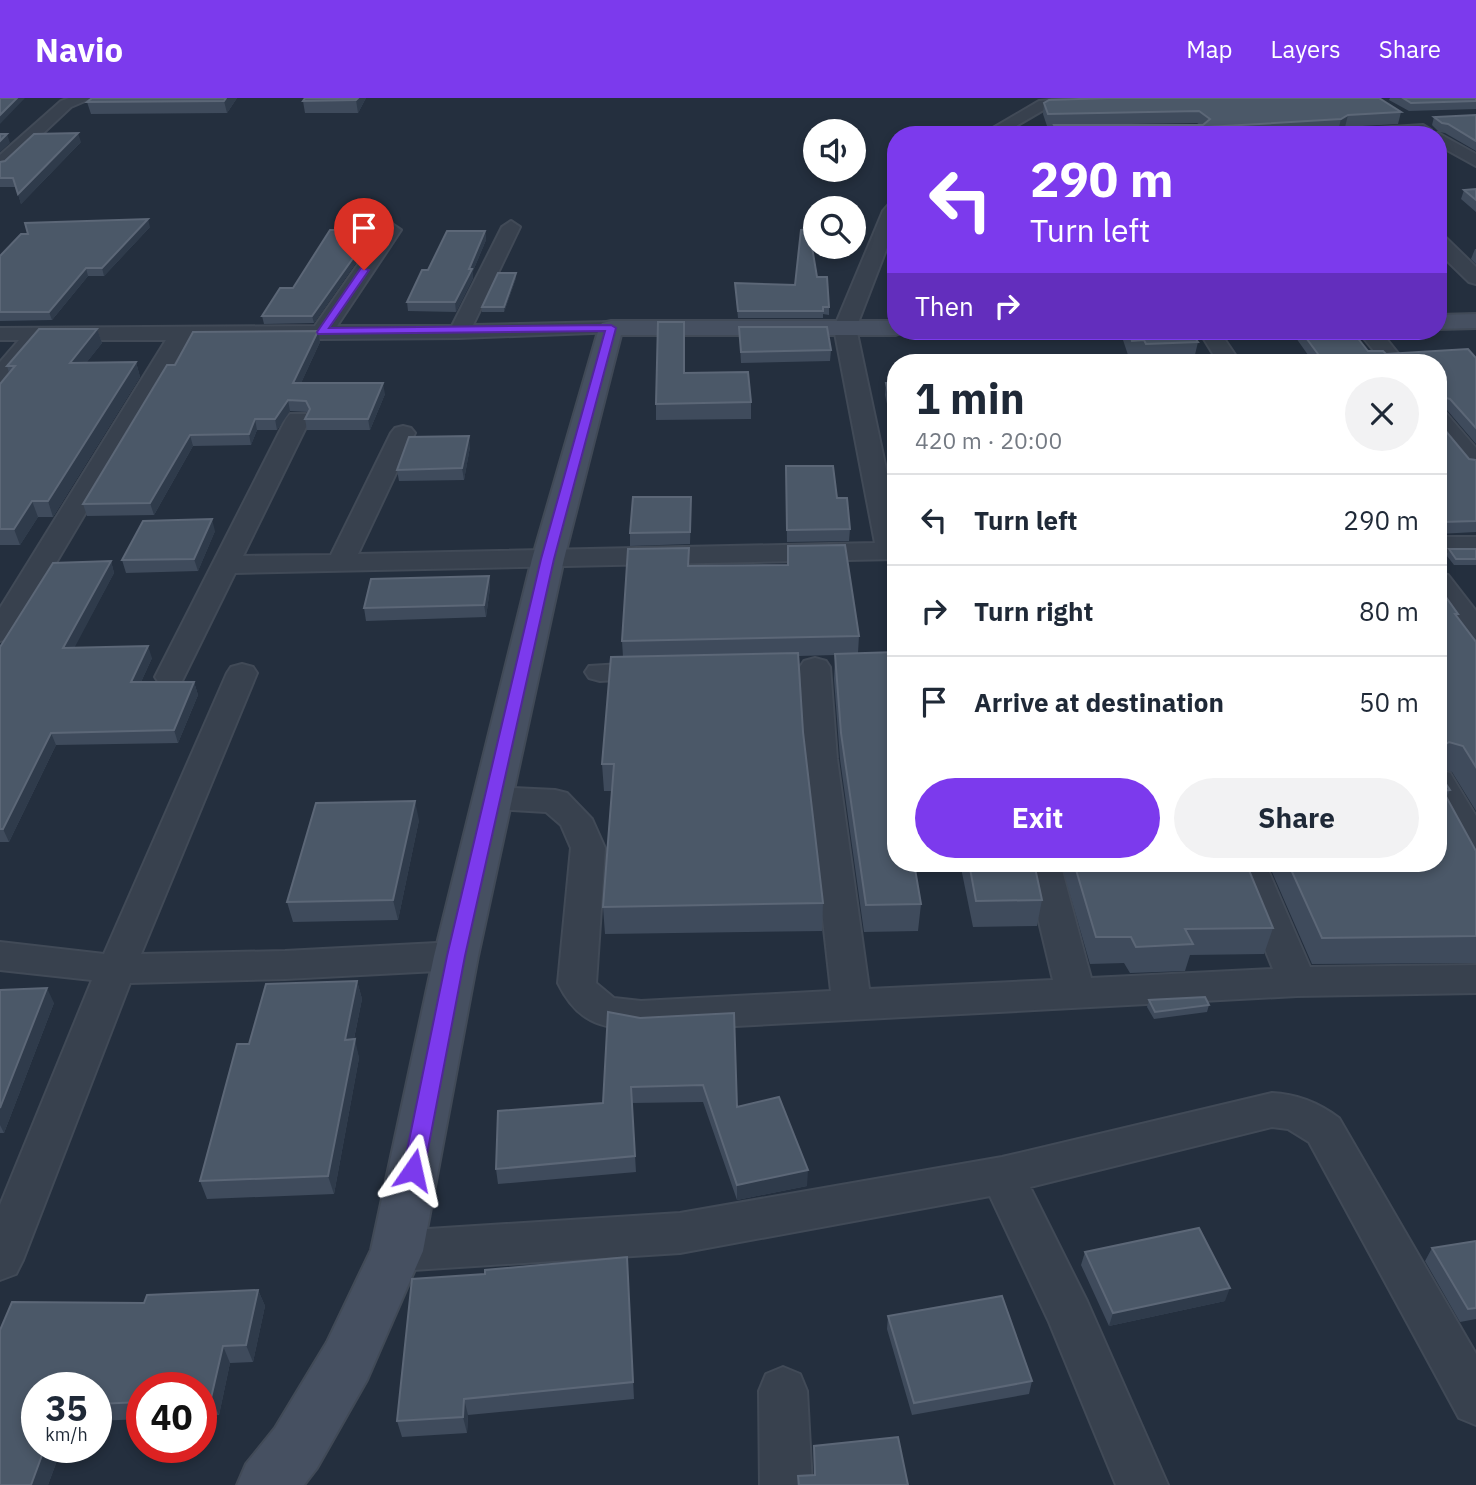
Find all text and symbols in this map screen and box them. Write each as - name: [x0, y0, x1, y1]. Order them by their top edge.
- text: Navio: [35, 28, 123, 71]
- text: Map: [1186, 33, 1233, 65]
- text: Layers: [1271, 33, 1341, 65]
- text: Share: [1379, 33, 1441, 65]
- map controls: [803, 119, 866, 259]
- button: sound: [803, 119, 866, 182]
- text: 290 m: [1030, 147, 1174, 210]
- icon: left: [915, 154, 1006, 245]
- button: search: [803, 196, 866, 259]
- pin: [334, 198, 394, 270]
- icon: arrive: [345, 209, 383, 247]
- text: Turn left: [1030, 209, 1150, 251]
- icon: right: [988, 287, 1026, 325]
- text: Then: [915, 289, 974, 323]
- text: 1 min: [915, 371, 1025, 426]
- button: close: [1345, 377, 1419, 451]
- text: 420 m · 20:00: [915, 425, 1062, 455]
- icon: left: [915, 501, 953, 539]
- text: Turn left: [974, 503, 1077, 537]
- text: 290 m: [1343, 503, 1419, 537]
- icon: right: [915, 592, 953, 630]
- text: Turn right: [974, 594, 1093, 628]
- text: 80 m: [1359, 594, 1419, 628]
- icon: arrive: [915, 683, 953, 721]
- text: Arrive at destination: [974, 685, 1224, 719]
- text: 50 m: [1359, 685, 1419, 719]
- button: Exit: [915, 778, 1160, 858]
- button: Share: [1174, 778, 1419, 858]
- position arrow: [376, 1133, 450, 1207]
- speed limit sign: 40: [126, 1372, 217, 1463]
- text: 35: [45, 1385, 88, 1431]
- text: km/h: [45, 1423, 88, 1446]

